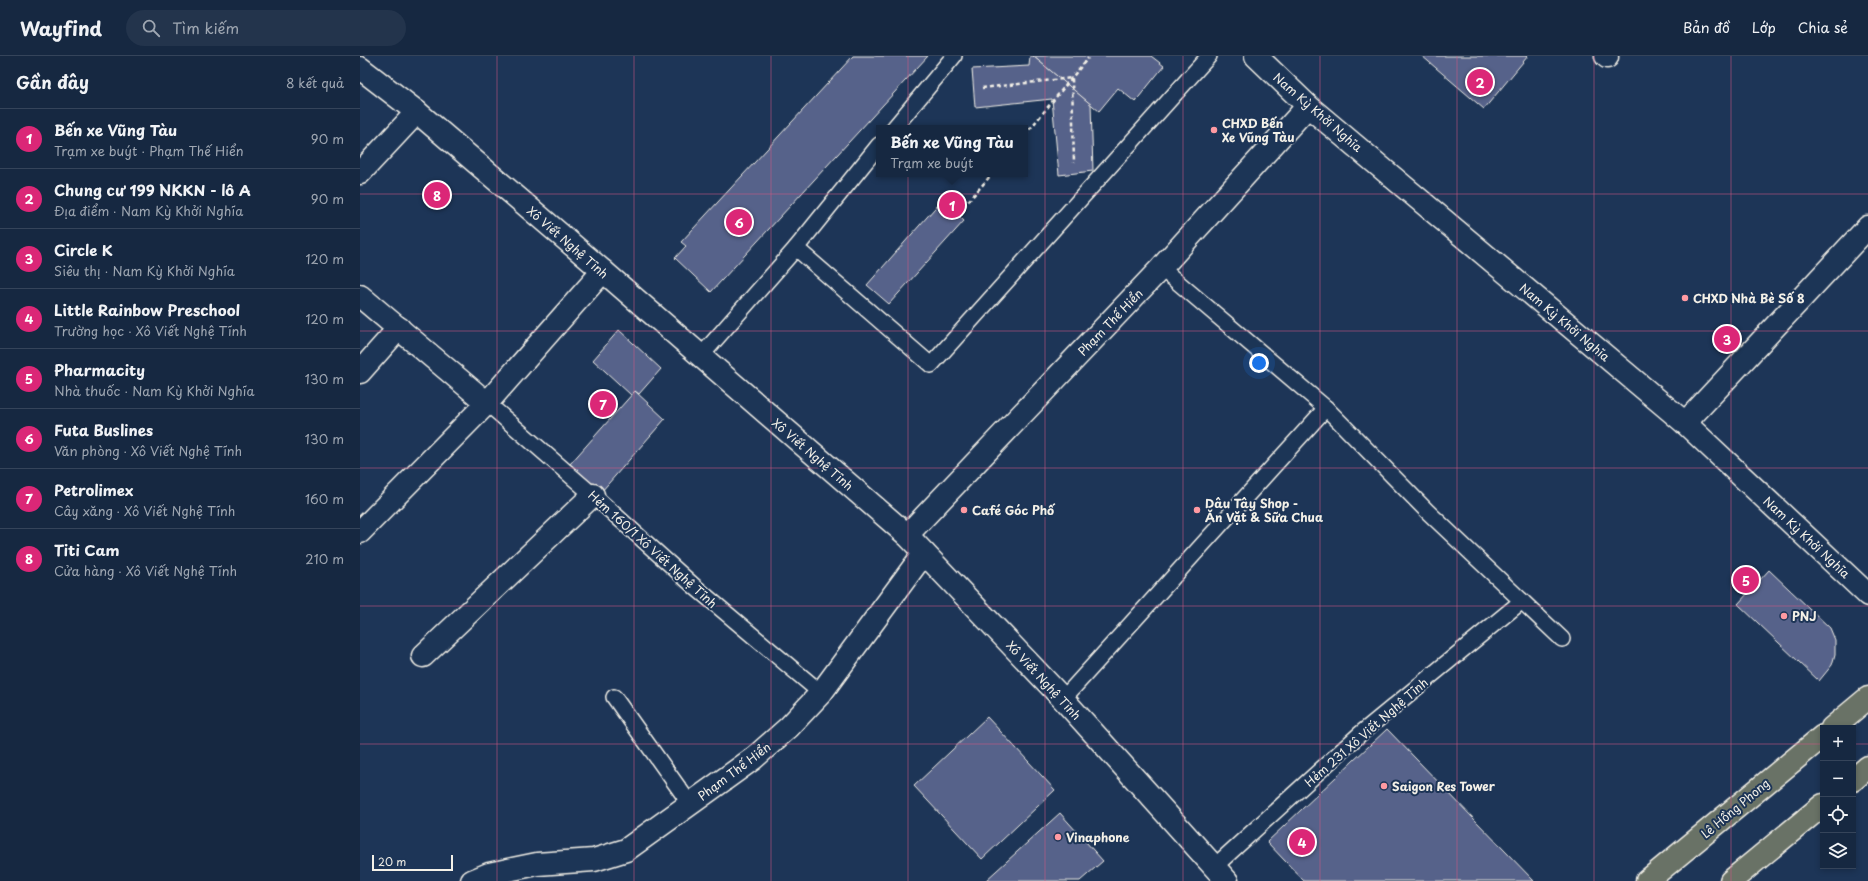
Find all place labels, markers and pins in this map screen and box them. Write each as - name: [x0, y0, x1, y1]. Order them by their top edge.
- pin: 2: [1467, 67, 1493, 97]
- place label: CHXD Bến Xe Vũng Tàu: [1222, 114, 1295, 146]
- marker: CHXD Bến Xe Vũng Tàu: [1209, 125, 1219, 135]
- pin: 8: [424, 180, 450, 210]
- pin: 1: [939, 190, 965, 220]
- pin: 6: [726, 207, 752, 237]
- place label: CHXD Nhà Bè Số 8: [1693, 289, 1805, 307]
- marker: CHXD Nhà Bè Số 8: [1680, 293, 1690, 303]
- pin: 3: [1714, 324, 1740, 354]
- pin: 7: [590, 389, 616, 419]
- place label: Dâu Tây Shop - Ăn Vặt & Sữa Chua: [1205, 494, 1323, 526]
- place label: Café Góc Phố: [972, 501, 1056, 519]
- marker: Café Góc Phố: [959, 505, 969, 515]
- marker: Dâu Tây Shop - Ăn Vặt & Sữa Chua: [1192, 505, 1202, 515]
- pin: 5: [1733, 565, 1759, 595]
- place label: PNJ: [1792, 607, 1817, 625]
- marker: PNJ: [1779, 611, 1789, 621]
- place label: Saigon Res Tower: [1392, 777, 1496, 795]
- marker: Saigon Res Tower: [1379, 781, 1389, 791]
- pin: 4: [1289, 827, 1315, 857]
- place label: Vinaphone: [1066, 828, 1130, 846]
- marker: Vinaphone: [1053, 832, 1063, 842]

